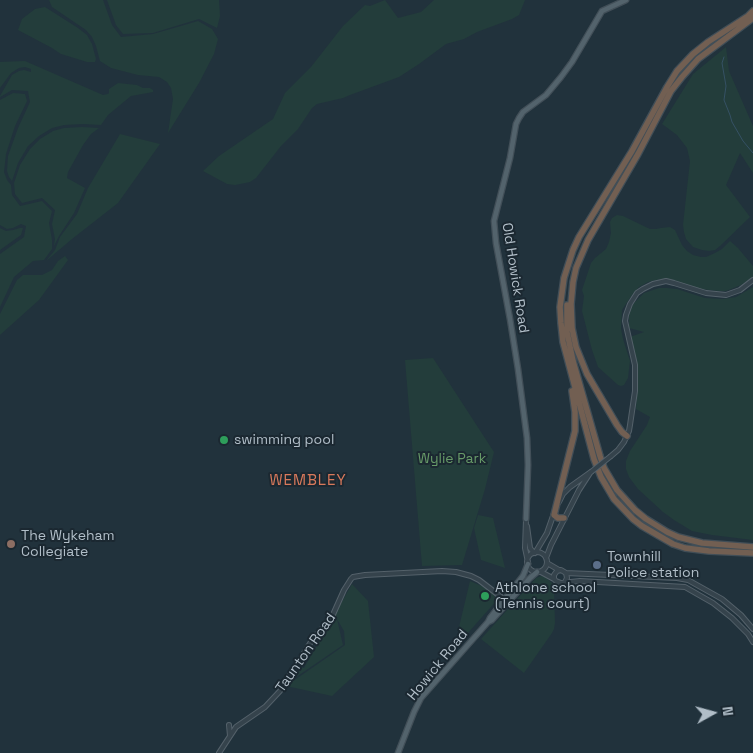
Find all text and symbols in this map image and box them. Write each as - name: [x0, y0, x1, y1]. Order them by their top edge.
- street label: Old Howick Road: [498, 222, 532, 334]
- place label: swimming pool: [234, 432, 334, 448]
- marker: swimming pool: [218, 434, 230, 446]
- park label: Wylie Park: [418, 451, 486, 467]
- district label: WEMBLEY: [269, 472, 347, 490]
- place label: The Wykeham Collegiate: [21, 528, 115, 560]
- marker: The Wykeham Collegiate: [5, 538, 17, 550]
- place label: Townhill Police station: [607, 549, 699, 582]
- marker: Townhill Police station: [591, 559, 603, 571]
- place label: Athlone school (Tennis court): [495, 580, 596, 612]
- marker: Athlone school (Tennis court): [479, 590, 491, 602]
- street label: Taunton Road: [272, 610, 340, 696]
- street label: Howick Road: [404, 626, 472, 704]
- north arrow: [688, 688, 738, 738]
- text: N: [718, 705, 737, 717]

